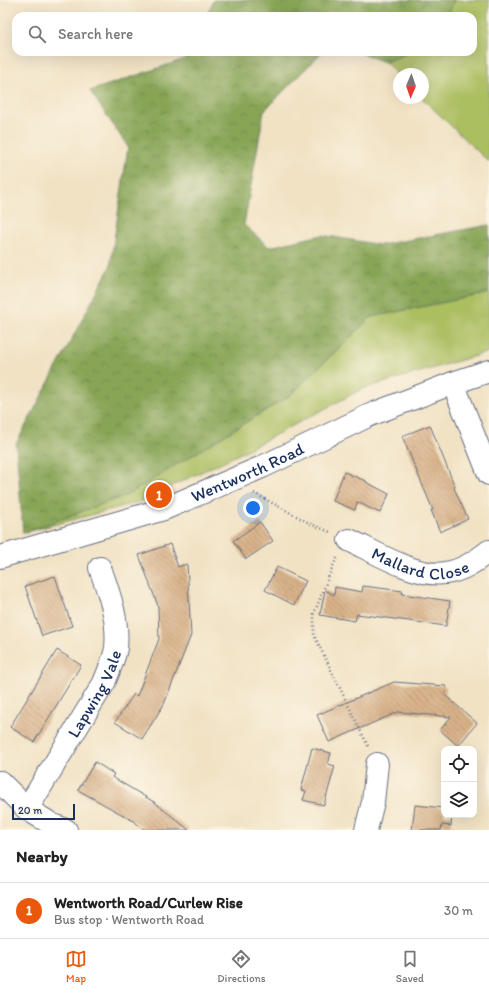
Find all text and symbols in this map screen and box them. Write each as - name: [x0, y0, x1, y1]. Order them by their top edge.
- search box: [12, 12, 477, 56]
- icon: search: [26, 23, 48, 45]
- text: Search here: [58, 25, 133, 43]
- north arrow: [393, 68, 429, 104]
- street label: Wentworth Road: [188, 438, 308, 506]
- pin: 1: [146, 480, 172, 510]
- your location: [243, 498, 263, 518]
- street label: Mallard Close: [368, 543, 472, 584]
- street label: Lapwing Vale: [63, 648, 125, 741]
- map controls: [441, 746, 477, 818]
- button: locate: [441, 746, 477, 782]
- button: layers: [441, 782, 477, 818]
- scale bar: [12, 802, 75, 821]
- text: 20 m: [18, 804, 42, 817]
- text: Nearby: [16, 846, 68, 866]
- text: Wentworth Road/Curlew Rise: [54, 894, 243, 912]
- text: 1: [26, 903, 32, 918]
- text: 30 m: [444, 903, 473, 918]
- text: Bus stop · Wentworth Road: [54, 912, 204, 927]
- tab: Map: [65, 948, 87, 985]
- tab: Directions: [217, 948, 266, 985]
- tab: Saved: [396, 948, 424, 985]

